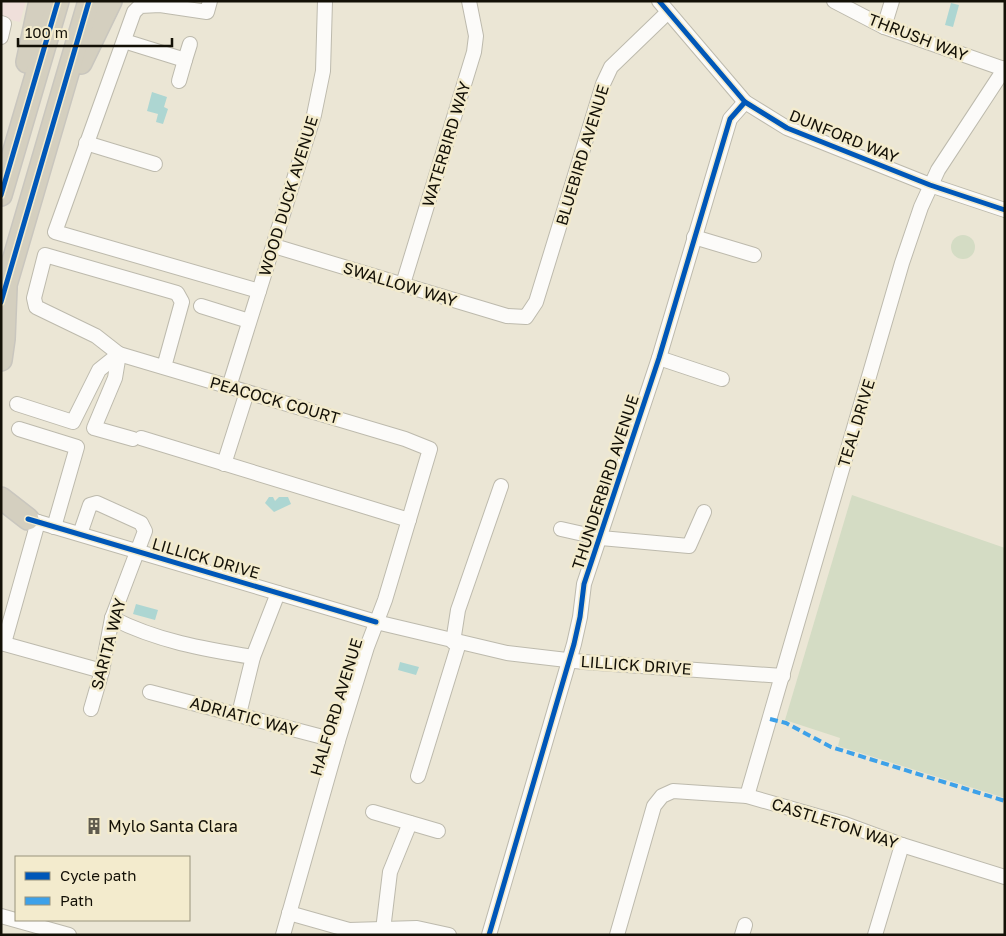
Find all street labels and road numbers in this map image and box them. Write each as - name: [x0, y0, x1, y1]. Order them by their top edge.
- street label: THRUSH WAY: [866, 9, 971, 65]
- street label: WATERBIRD WAY: [417, 78, 475, 209]
- street label: BLUEBIRD AVENUE: [551, 82, 613, 228]
- street label: DUNFORD WAY: [786, 105, 902, 167]
- street label: WOOD DUCK AVENUE: [254, 114, 322, 278]
- street label: SWALLOW WAY: [341, 257, 460, 311]
- street label: PEACOCK COURT: [208, 372, 342, 428]
- street label: TEAL DRIVE: [833, 377, 879, 469]
- street label: THUNDERBIRD AVENUE: [567, 392, 643, 572]
- street label: LILLICK DRIVE: [150, 533, 262, 583]
- street label: SARITA WAY: [86, 595, 130, 692]
- street label: HALFORD AVENUE: [306, 636, 366, 778]
- street label: LILLICK DRIVE: [580, 651, 692, 679]
- street label: ADRIATIC WAY: [188, 692, 301, 740]
- street label: CASTLETON WAY: [769, 793, 901, 853]

